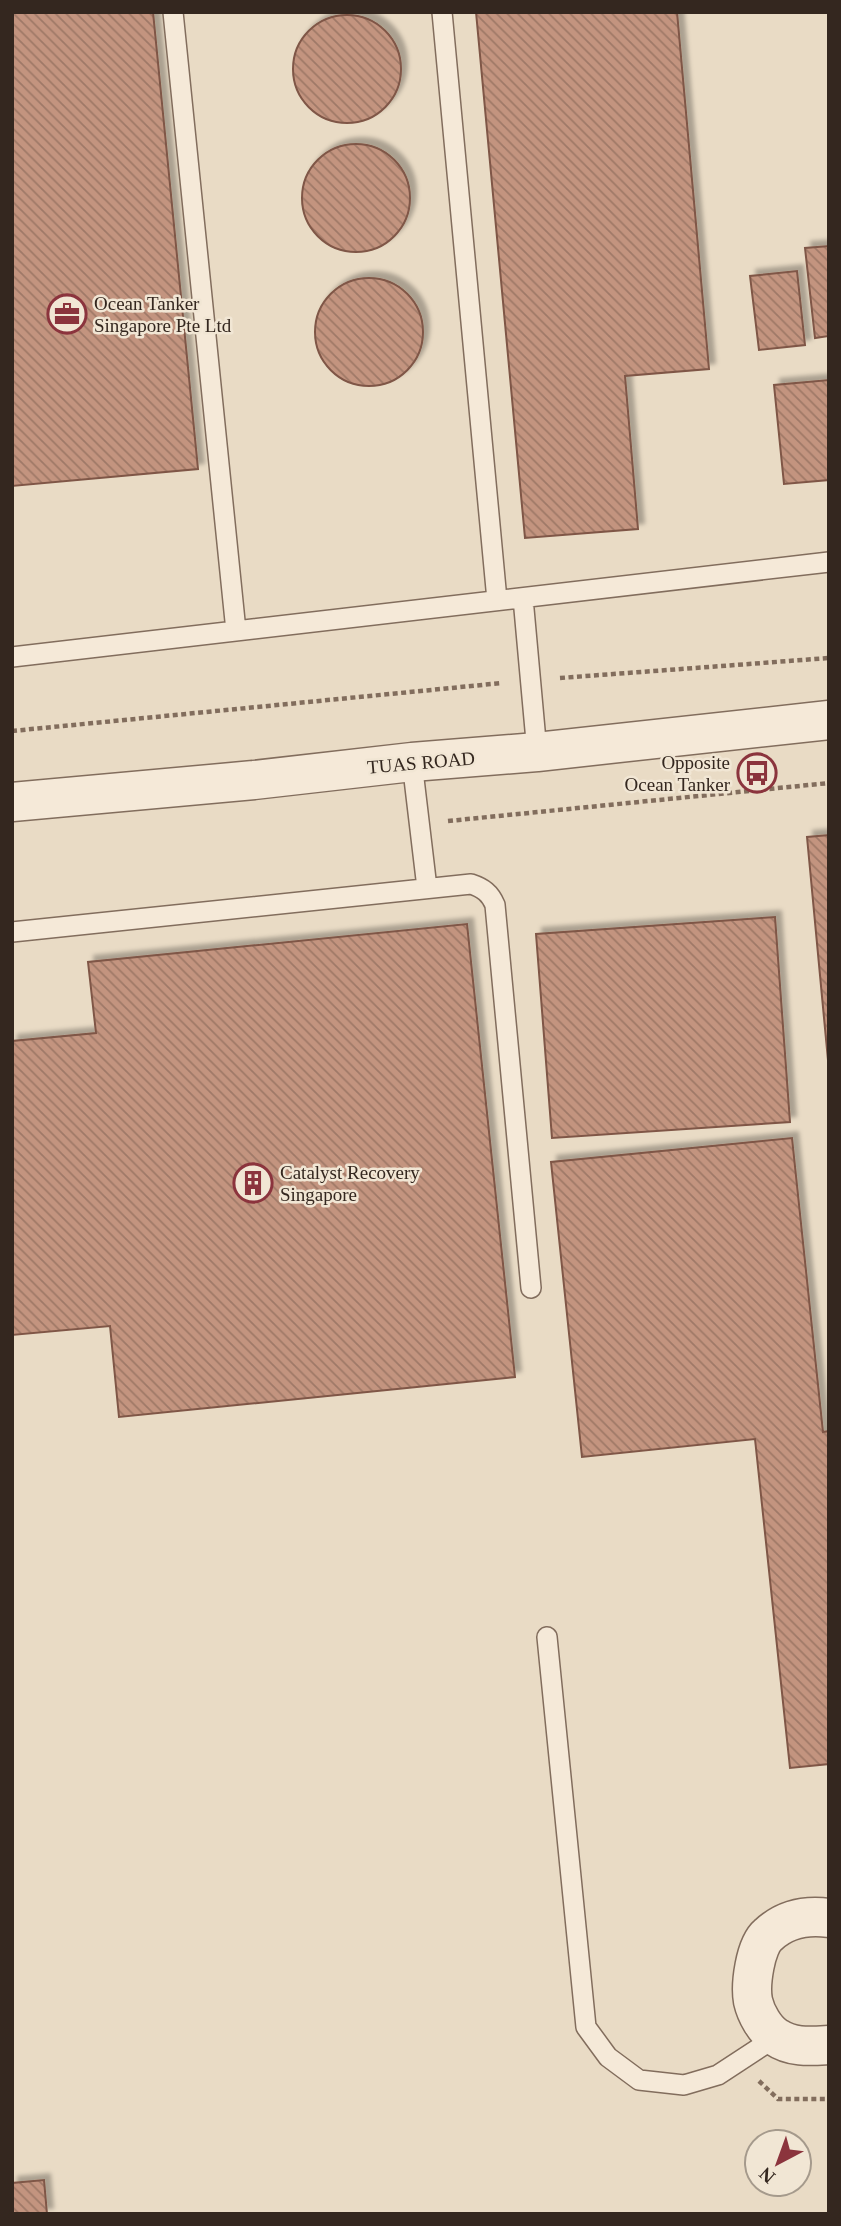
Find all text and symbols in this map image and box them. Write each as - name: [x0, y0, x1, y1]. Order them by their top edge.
- office icon: Ocean Tanker Singapore Pte Ltd: [46, 293, 88, 335]
- place label: Ocean Tanker Singapore Pte Ltd: [94, 293, 232, 336]
- street label: TUAS ROAD: [366, 747, 476, 778]
- place label: Opposite Ocean Tanker: [625, 752, 731, 795]
- bus stop icon: Opposite Ocean Tanker: [736, 752, 778, 794]
- building icon: Catalyst Recovery Singapore: [232, 1162, 274, 1204]
- place label: Catalyst Recovery Singapore: [280, 1162, 420, 1205]
- north arrow: [743, 2128, 813, 2198]
- text: N: [755, 2163, 779, 2188]

